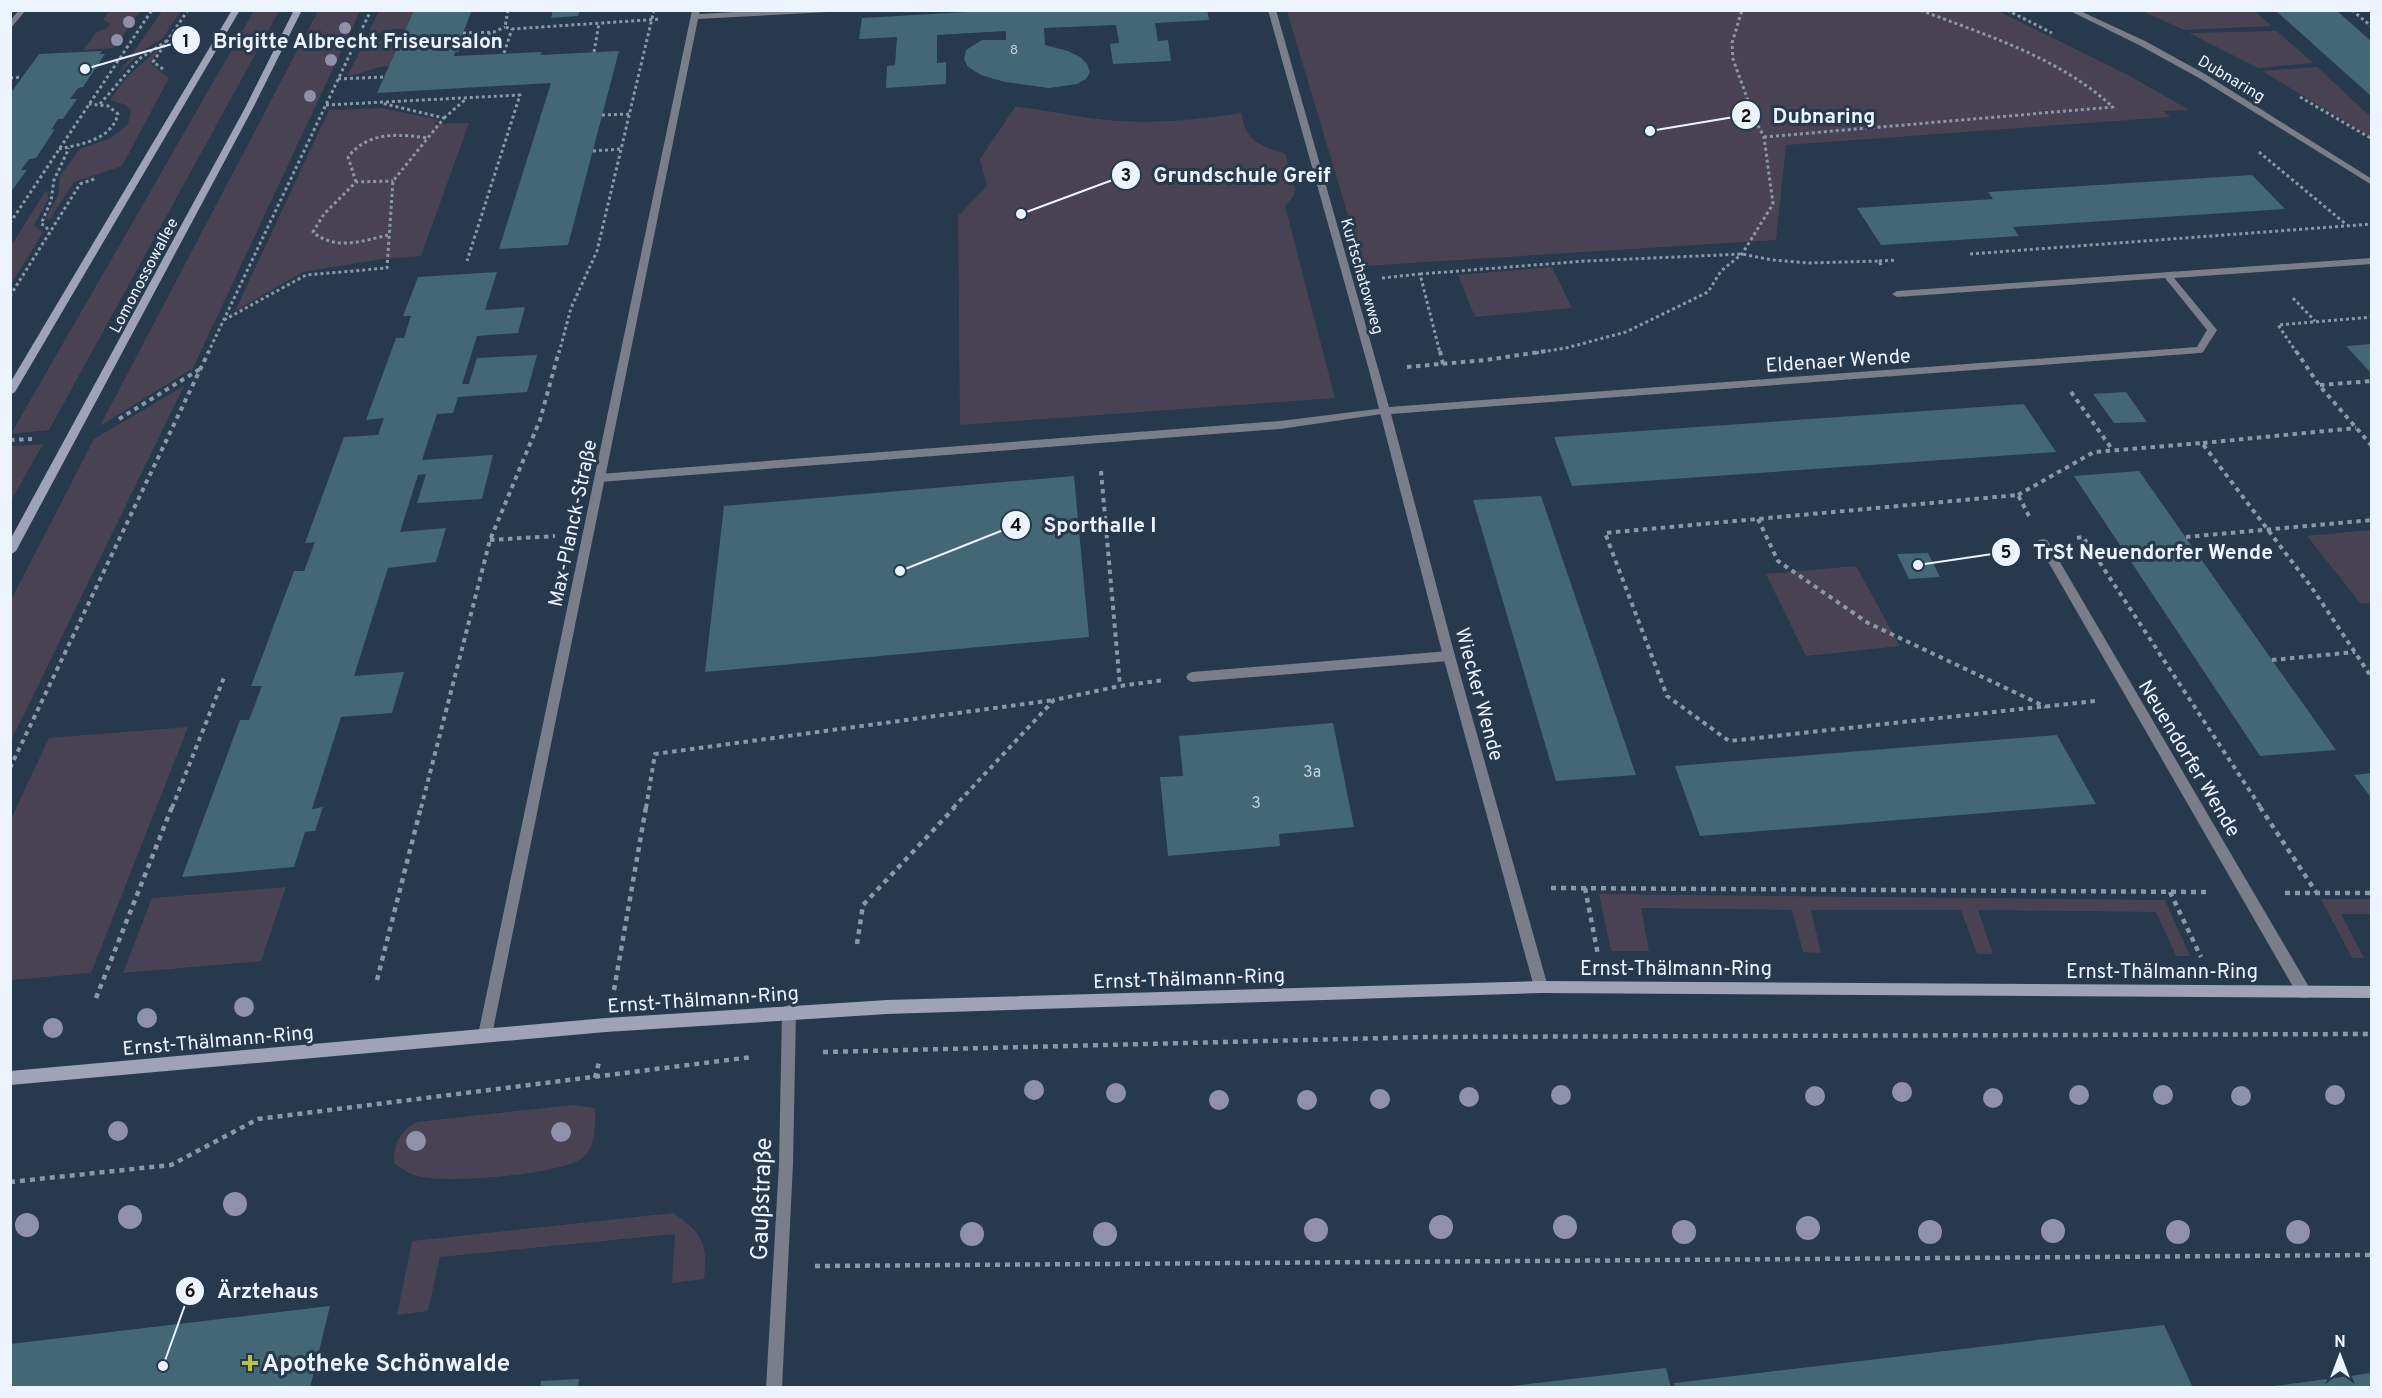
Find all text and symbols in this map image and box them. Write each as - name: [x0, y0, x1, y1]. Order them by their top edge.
- callout: Brigitte Albrecht Friseursalon: [171, 21, 516, 60]
- text: Brigitte Albrecht Friseursalon: [213, 29, 503, 56]
- text: 1: [182, 31, 190, 54]
- house number: 8: [1010, 42, 1018, 59]
- street label: Dubnaring: [2194, 52, 2268, 108]
- callout: Dubnaring: [1731, 96, 1888, 135]
- text: Dubnaring: [1773, 104, 1875, 131]
- text: 2: [1740, 106, 1752, 129]
- callout: Grundschule Greif: [1111, 155, 1343, 194]
- text: Grundschule Greif: [1153, 163, 1331, 190]
- text: 3: [1121, 165, 1131, 188]
- street label: Lomonossowallee: [106, 215, 184, 337]
- street label: Kurtschatowweg: [1335, 216, 1387, 337]
- street label: Eldenaer Wende: [1765, 344, 1912, 380]
- street label: Max-Planck-Straße: [544, 437, 604, 609]
- callout: Sporthalle I: [1001, 505, 1168, 544]
- text: Sporthalle I: [1043, 513, 1157, 540]
- text: 4: [1010, 515, 1022, 538]
- callout: TrSt Neuendorfer Wende: [1991, 532, 2285, 571]
- text: TrSt Neuendorfer Wende: [2033, 540, 2273, 567]
- text: 5: [2001, 542, 2012, 565]
- street label: Wiecker Wende: [1448, 625, 1508, 764]
- street label: Neuendorfer Wende: [2131, 676, 2246, 842]
- house number: 3a: [1303, 763, 1321, 783]
- house number: 3: [1251, 794, 1261, 814]
- street label: Ernst-Thälmann-Ring: [1580, 957, 1772, 983]
- street label: Ernst-Thälmann-Ring: [2066, 960, 2258, 986]
- street label: Ernst-Thälmann-Ring: [1093, 964, 1285, 996]
- street label: Ernst-Thälmann-Ring: [607, 981, 800, 1021]
- street label: Ernst-Thälmann-Ring: [121, 1021, 315, 1063]
- street label: Gaußstraße: [746, 1137, 780, 1261]
- callout: Ärztehaus: [175, 1271, 330, 1310]
- text: Ärztehaus: [217, 1279, 319, 1306]
- text: 6: [184, 1281, 196, 1304]
- north arrow: [2310, 1326, 2370, 1386]
- text: N: [2334, 1333, 2346, 1353]
- place label: Apotheke Schönwalde: [262, 1350, 510, 1380]
- marker: Apotheke Schönwalde: [243, 1356, 257, 1370]

